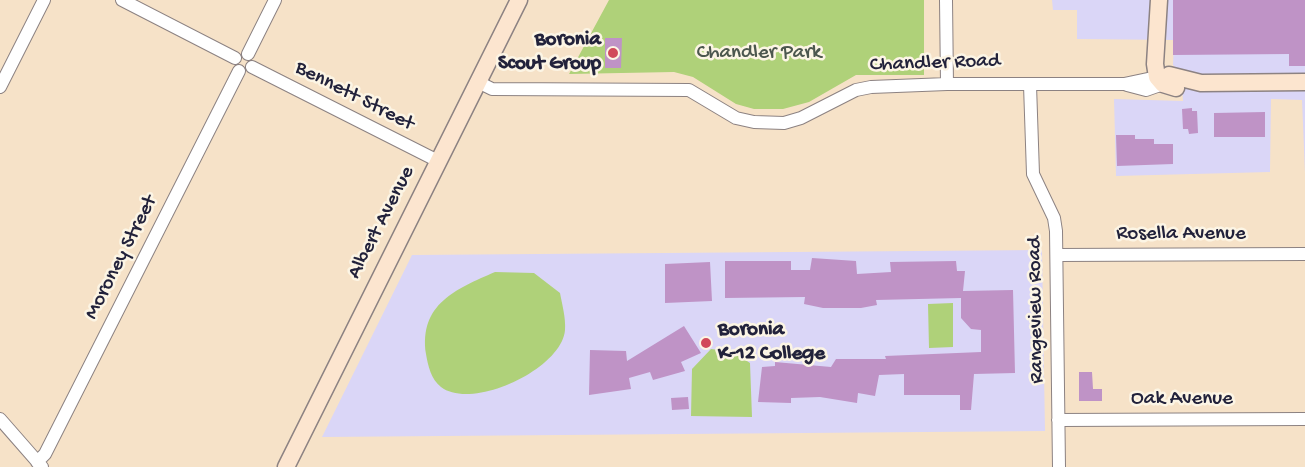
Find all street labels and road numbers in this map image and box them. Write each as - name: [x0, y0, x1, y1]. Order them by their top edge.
- street label: Chandler Road: [869, 49, 1001, 79]
- street label: Bennett Street: [290, 56, 418, 138]
- street label: Albert Avenue: [343, 162, 421, 284]
- street label: Moroney Street: [80, 192, 164, 324]
- street label: Rosella Avenue: [1116, 222, 1246, 248]
- street label: Rangeview Road: [1023, 236, 1051, 384]
- street label: Oak Avenue: [1131, 387, 1233, 413]

